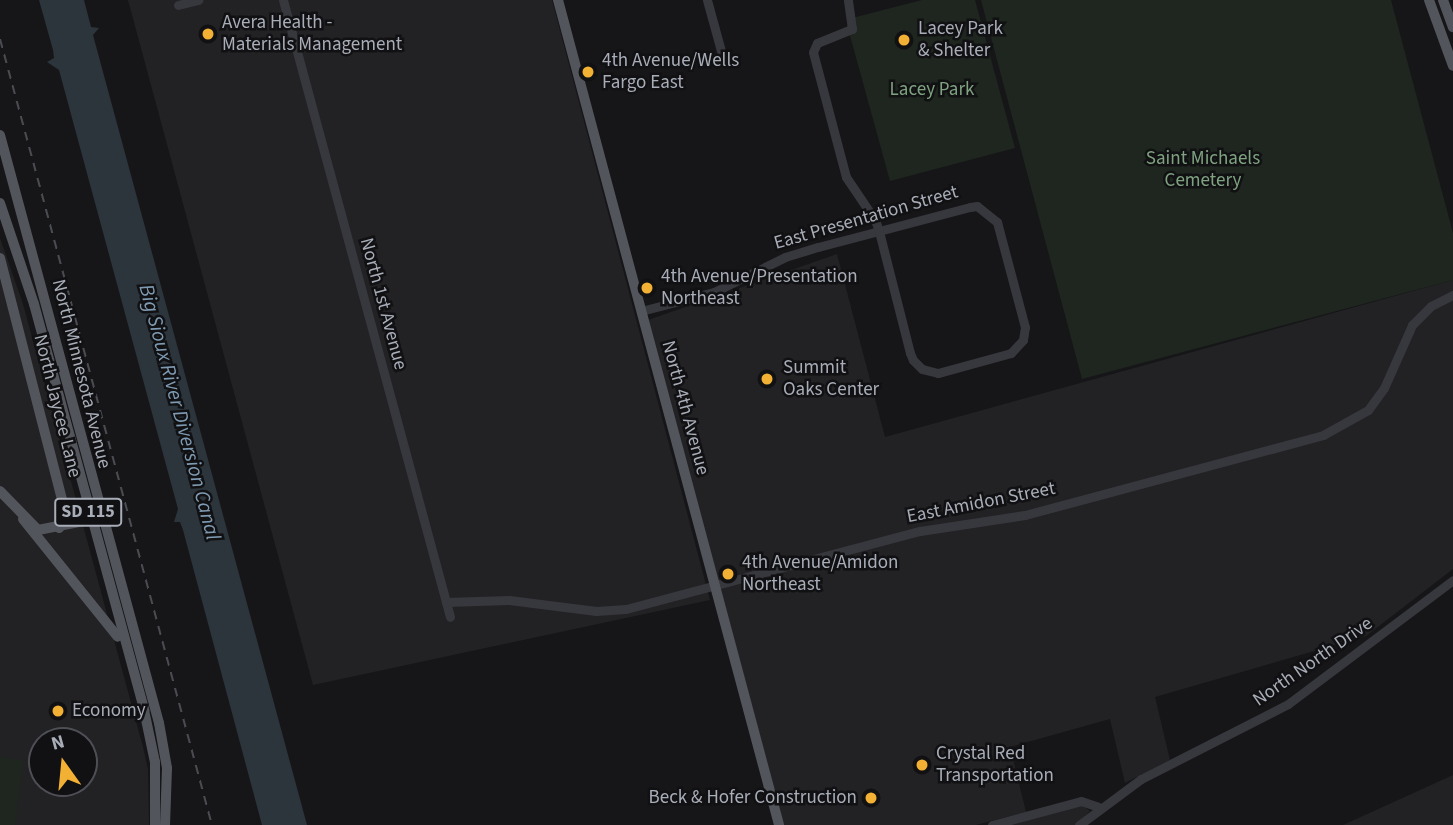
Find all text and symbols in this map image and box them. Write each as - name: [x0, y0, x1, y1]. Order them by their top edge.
- place label: Avera Health - Materials Management: [222, 12, 402, 56]
- place label: Lacey Park & Shelter: [918, 18, 1003, 62]
- marker: Avera Health - Materials Management: [200, 26, 216, 42]
- marker: Lacey Park & Shelter: [896, 32, 912, 48]
- place label: 4th Avenue/Wells Fargo East: [602, 50, 739, 94]
- marker: 4th Avenue/Wells Fargo East: [580, 64, 596, 80]
- park label: Lacey Park: [890, 79, 974, 101]
- park label: Saint Michaels Cemetery: [1146, 148, 1260, 192]
- street label: East Presentation Street: [771, 181, 961, 255]
- street label: North 1st Avenue: [354, 236, 412, 372]
- place label: 4th Avenue/Presentation Northeast: [661, 266, 858, 310]
- street label: North Minnesota Avenue: [46, 277, 116, 471]
- marker: 4th Avenue/Presentation Northeast: [639, 280, 655, 296]
- water label: Big Sioux River Diversion Canal: [134, 281, 226, 543]
- street label: North Jaycee Lane: [28, 332, 86, 480]
- street label: North 4th Avenue: [656, 338, 714, 478]
- place label: Summit Oaks Center: [783, 357, 879, 401]
- marker: Summit Oaks Center: [757, 369, 777, 389]
- street label: East Amidon Street: [905, 477, 1057, 529]
- road number: SD 115: [53, 498, 123, 526]
- place label: 4th Avenue/Amidon Northeast: [742, 552, 898, 596]
- marker: 4th Avenue/Amidon Northeast: [720, 566, 736, 582]
- street label: North North Drive: [1249, 612, 1377, 712]
- place label: Economy: [72, 700, 146, 722]
- marker: Economy: [50, 703, 66, 719]
- north arrow: [28, 727, 98, 797]
- text: N: [48, 728, 68, 758]
- place label: Crystal Red Transportation: [936, 743, 1054, 787]
- marker: Crystal Red Transportation: [914, 757, 930, 773]
- place label: Beck & Hofer Construction: [649, 787, 857, 809]
- marker: Beck & Hofer Construction: [863, 790, 879, 806]

